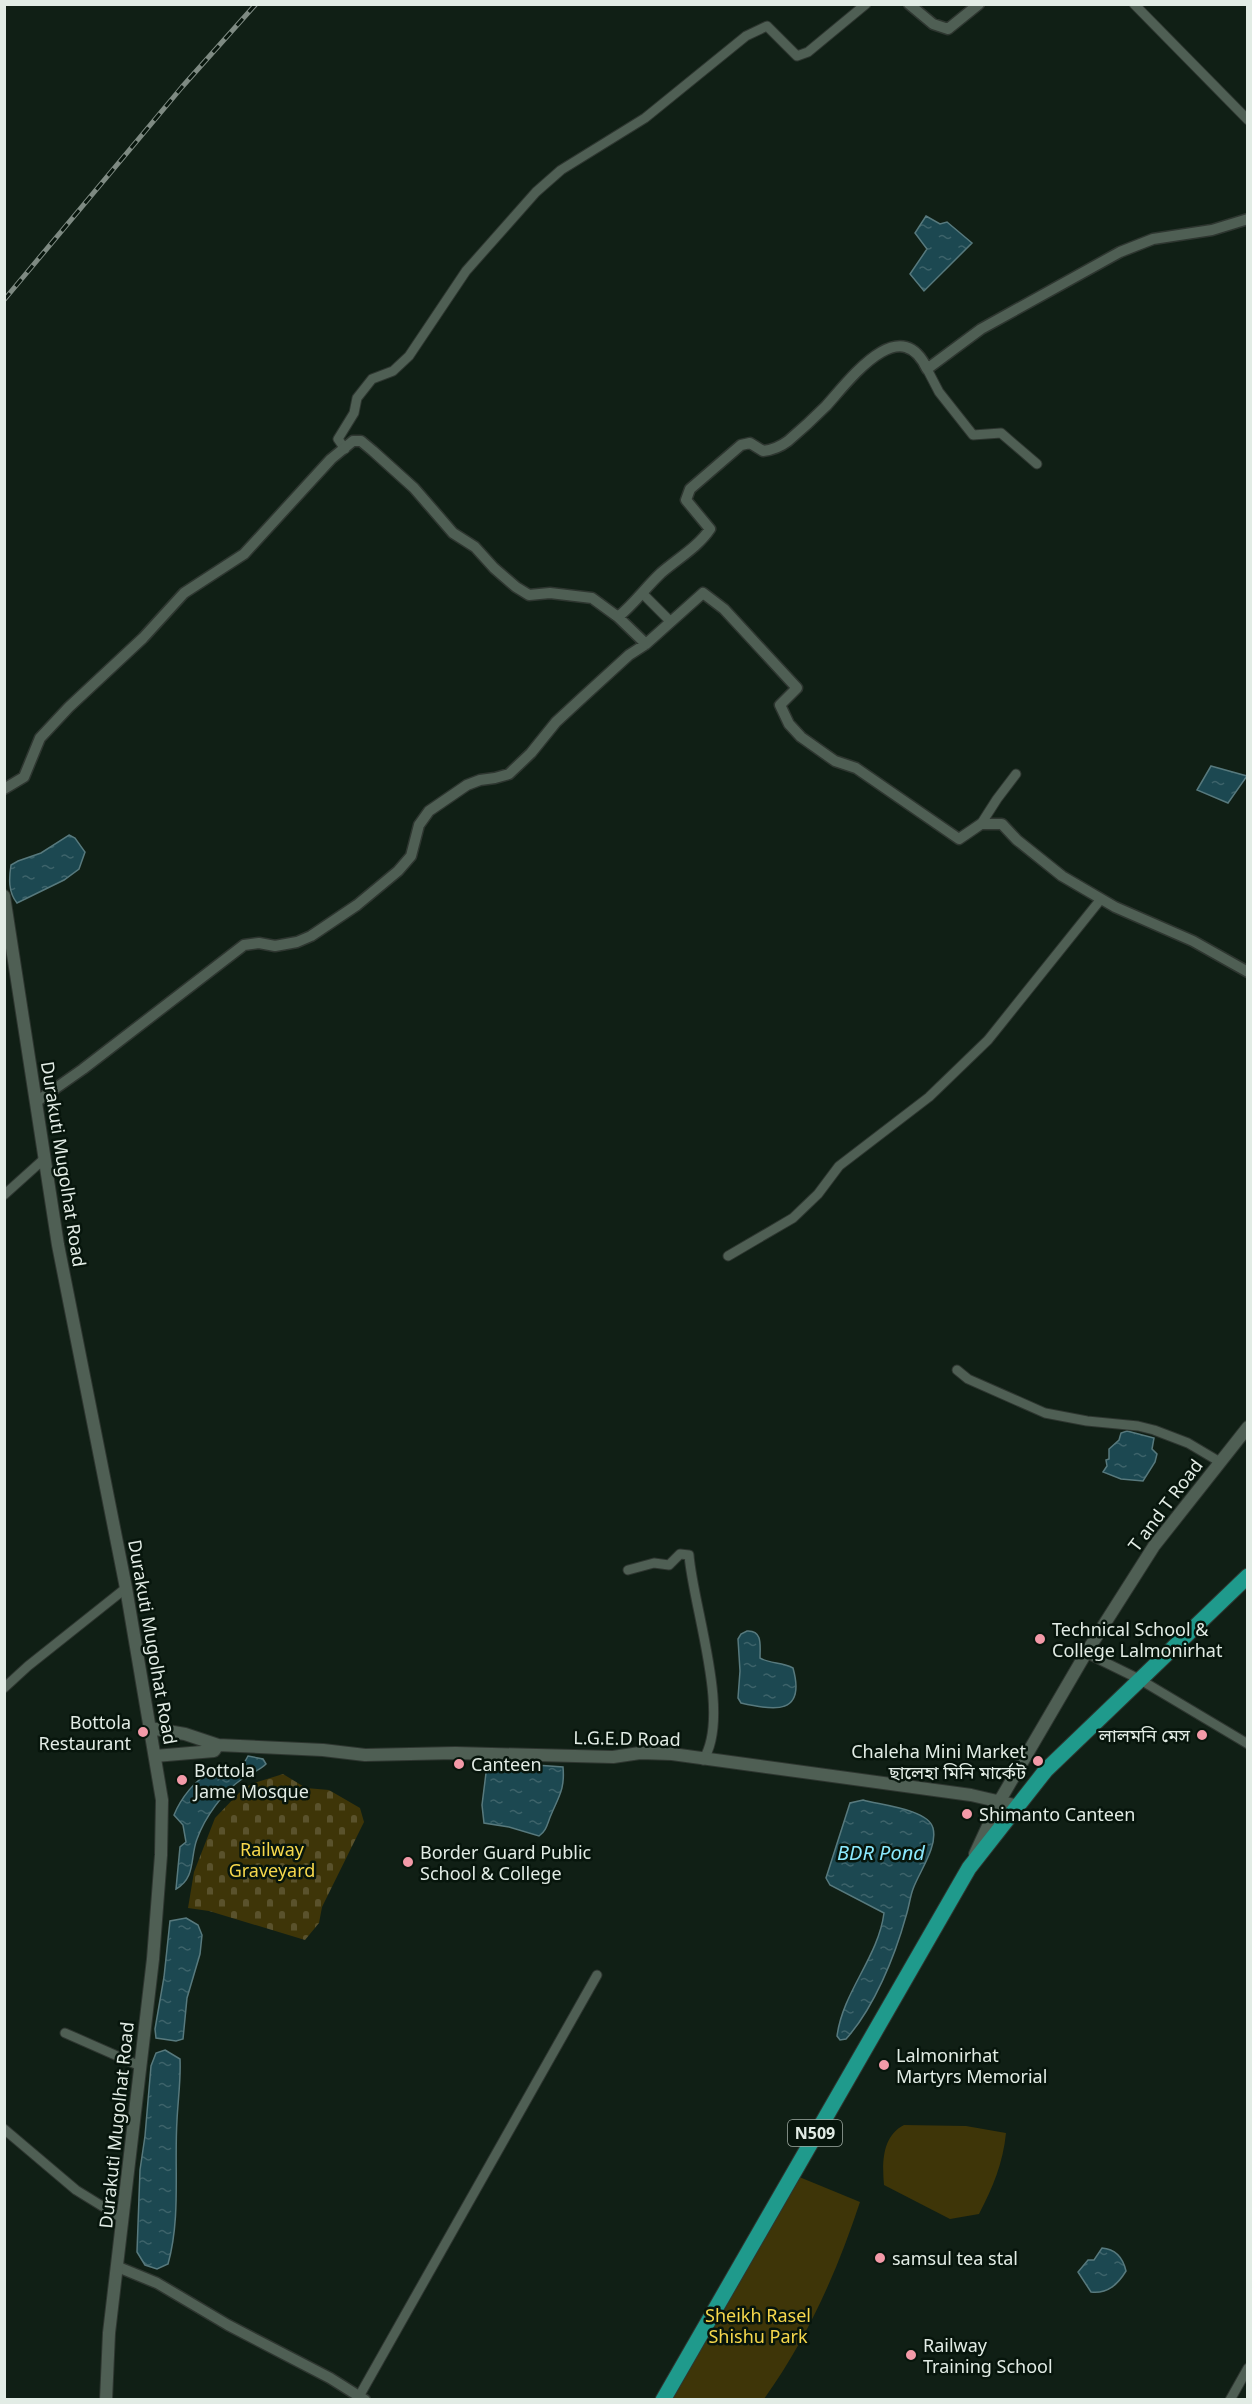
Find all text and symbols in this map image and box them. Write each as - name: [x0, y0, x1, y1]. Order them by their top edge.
- street label: Durakuti Mugolhat Road: [36, 1060, 92, 1268]
- street label: T and T Road: [1122, 1454, 1208, 1556]
- street label: Durakuti Mugolhat Road: [123, 1538, 183, 1746]
- place label: Technical School & College Lalmonirhat: [1052, 1617, 1223, 1662]
- marker: Technical School & College Lalmonirhat: [1033, 1632, 1047, 1646]
- place label: Bottola Restaurant: [39, 1710, 132, 1755]
- place label: লালমনি মেস: [1098, 1723, 1191, 1747]
- marker: Bottola Restaurant: [136, 1725, 150, 1739]
- street label: L.G.E.D Road: [573, 1725, 681, 1751]
- marker: লালমনি মেস: [1195, 1728, 1209, 1742]
- place label: Chaleha Mini Market ছালেহা মিনি মার্কেট: [851, 1739, 1027, 1784]
- place label: Canteen: [471, 1752, 542, 1776]
- marker: Chaleha Mini Market ছালেহা মিনি মার্কেট: [1031, 1754, 1045, 1768]
- marker: Canteen: [452, 1757, 466, 1771]
- place label: Bottola Jame Mosque: [192, 1758, 309, 1803]
- marker: Bottola Jame Mosque: [175, 1773, 189, 1787]
- place label: Shimanto Canteen: [979, 1802, 1135, 1826]
- marker: Shimanto Canteen: [960, 1807, 974, 1821]
- park label: Railway Graveyard: [229, 1837, 315, 1882]
- water label: BDR Pond: [837, 1839, 925, 1866]
- place label: Border Guard Public School & College: [420, 1840, 592, 1885]
- marker: Border Guard Public School & College: [401, 1855, 415, 1869]
- street label: Durakuti Mugolhat Road: [93, 2020, 139, 2230]
- place label: Lalmonirhat Martyrs Memorial: [896, 2043, 1047, 2088]
- marker: Lalmonirhat Martyrs Memorial: [877, 2058, 891, 2072]
- road number: N509: [788, 2120, 842, 2146]
- place label: samsul tea stal: [892, 2246, 1018, 2270]
- marker: samsul tea stal: [873, 2251, 887, 2265]
- park label: Sheikh Rasel Shishu Park: [705, 2303, 811, 2348]
- place label: Railway Training School: [923, 2333, 1053, 2378]
- marker: Railway Training School: [904, 2348, 918, 2362]

